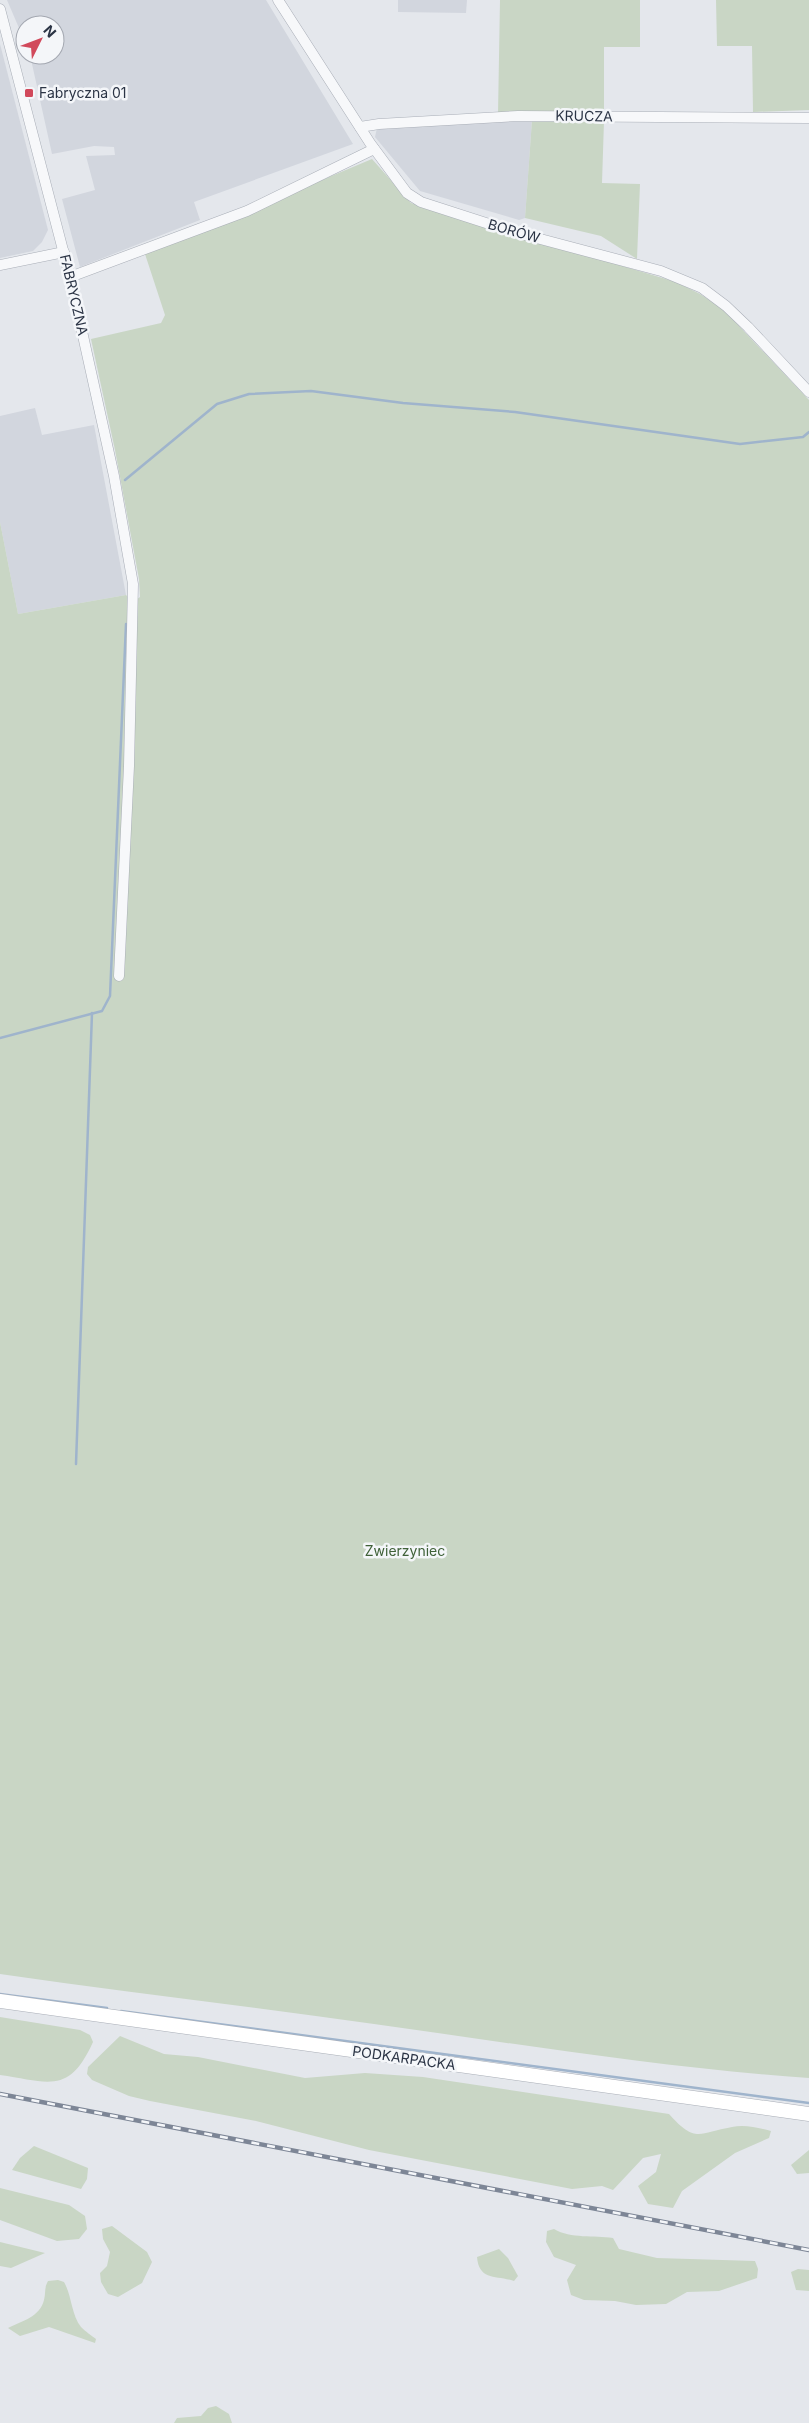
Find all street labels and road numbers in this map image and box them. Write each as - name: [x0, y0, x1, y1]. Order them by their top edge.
- street label: KRUCZA: [555, 106, 613, 125]
- street label: BORÓW: [486, 215, 542, 246]
- street label: FABRYCZNA: [57, 253, 92, 337]
- street label: PODKARPACKA: [351, 2042, 457, 2073]

